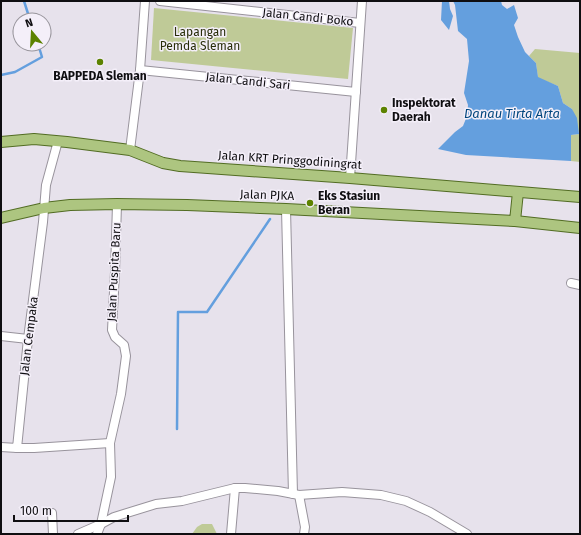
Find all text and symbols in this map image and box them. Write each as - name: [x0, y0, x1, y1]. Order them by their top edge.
- street label: Jalan Candi Boko: [262, 5, 354, 29]
- north arrow: [12, 12, 52, 52]
- text: N: [24, 16, 35, 30]
- park label: Lapangan Pemda Sleman: [160, 25, 240, 53]
- marker: BAPPEDA Sleman: [95, 57, 105, 67]
- place label: BAPPEDA Sleman: [53, 69, 147, 83]
- street label: Jalan Candi Sari: [205, 70, 291, 92]
- place label: Inspektorat Daerah: [392, 96, 456, 124]
- marker: Inspektorat Daerah: [379, 105, 389, 115]
- water label: Danau Tirta Arta: [464, 106, 560, 121]
- street label: Jalan KRT Pringgodiningrat: [218, 148, 363, 172]
- street label: Jalan PJKA: [240, 187, 295, 203]
- place label: Eks Stasiun Beran: [318, 189, 380, 217]
- marker: Eks Stasiun Beran: [305, 198, 315, 208]
- street label: Jalan Puspita Baru: [104, 222, 124, 322]
- street label: Jalan Cempaka: [17, 296, 41, 376]
- scale bar: [14, 497, 128, 523]
- text: 100 m: [20, 504, 52, 518]

